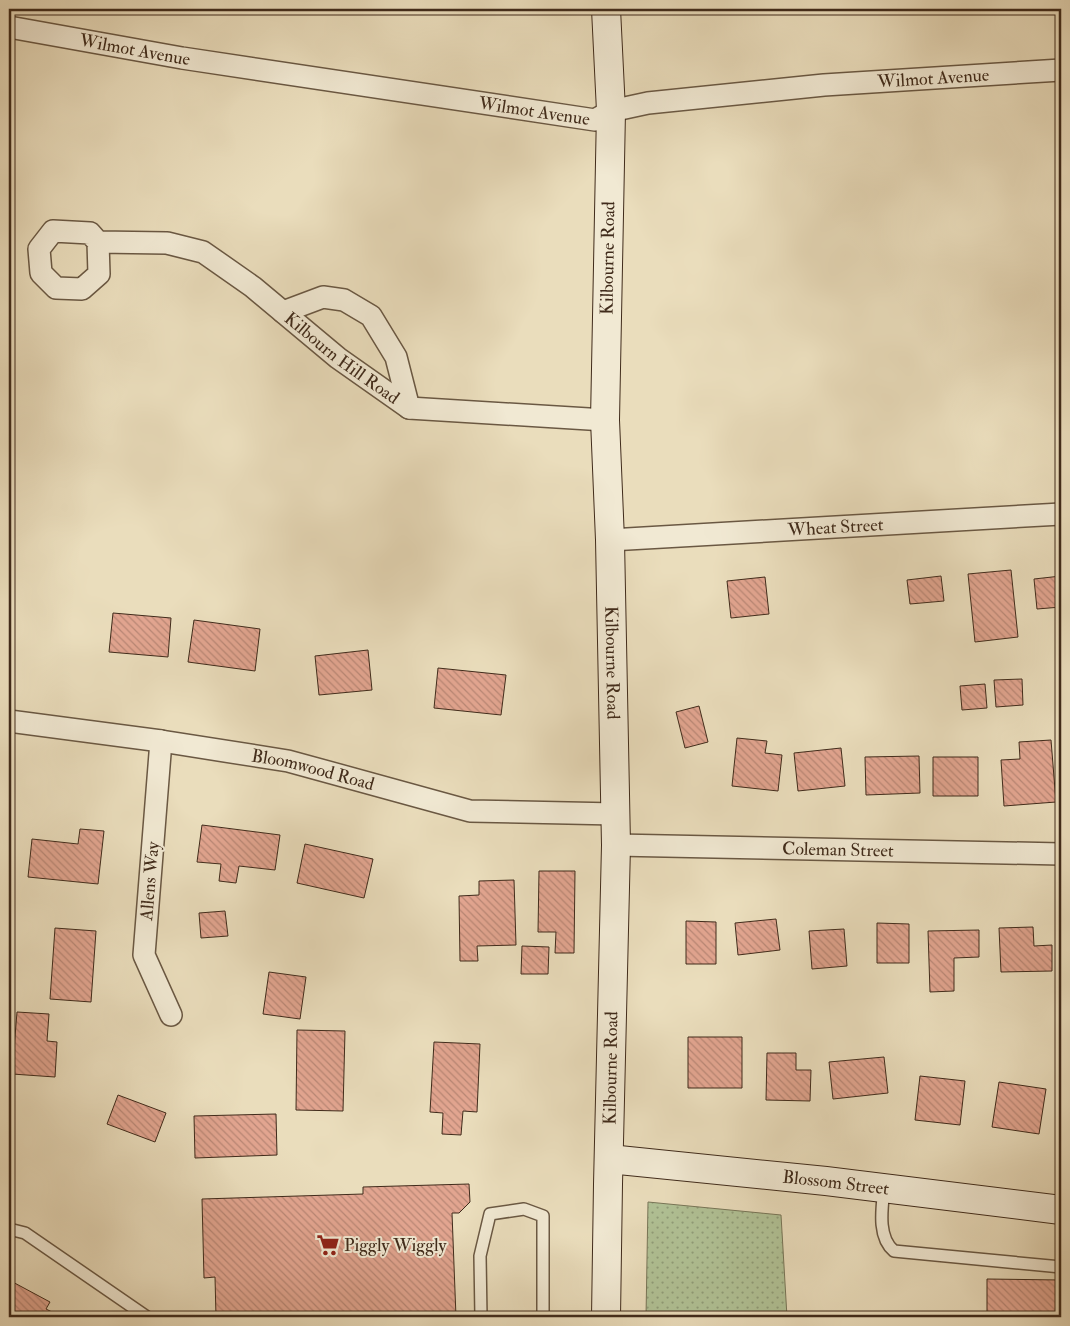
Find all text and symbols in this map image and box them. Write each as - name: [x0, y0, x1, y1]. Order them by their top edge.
- street label: Wilmot Avenue: [77, 28, 192, 71]
- street label: Wilmot Avenue: [876, 63, 990, 93]
- street label: Wilmot Avenue: [476, 91, 592, 131]
- street label: Kilbourne Road: [596, 201, 620, 315]
- street label: Kilbourn Hill Road: [280, 307, 404, 409]
- street label: Wheat Street: [786, 513, 884, 541]
- street label: Kilbourne Road: [600, 606, 625, 720]
- street label: Bloomwood Road: [250, 744, 377, 796]
- street label: Coleman Street: [782, 837, 894, 862]
- street label: Allens Way: [135, 839, 165, 922]
- street label: Kilbourne Road: [599, 1011, 623, 1125]
- street label: Blossom Street: [781, 1165, 891, 1200]
- supermarket icon: Piggly Wiggly: [315, 1232, 341, 1258]
- place label: Piggly Wiggly: [344, 1234, 448, 1257]

